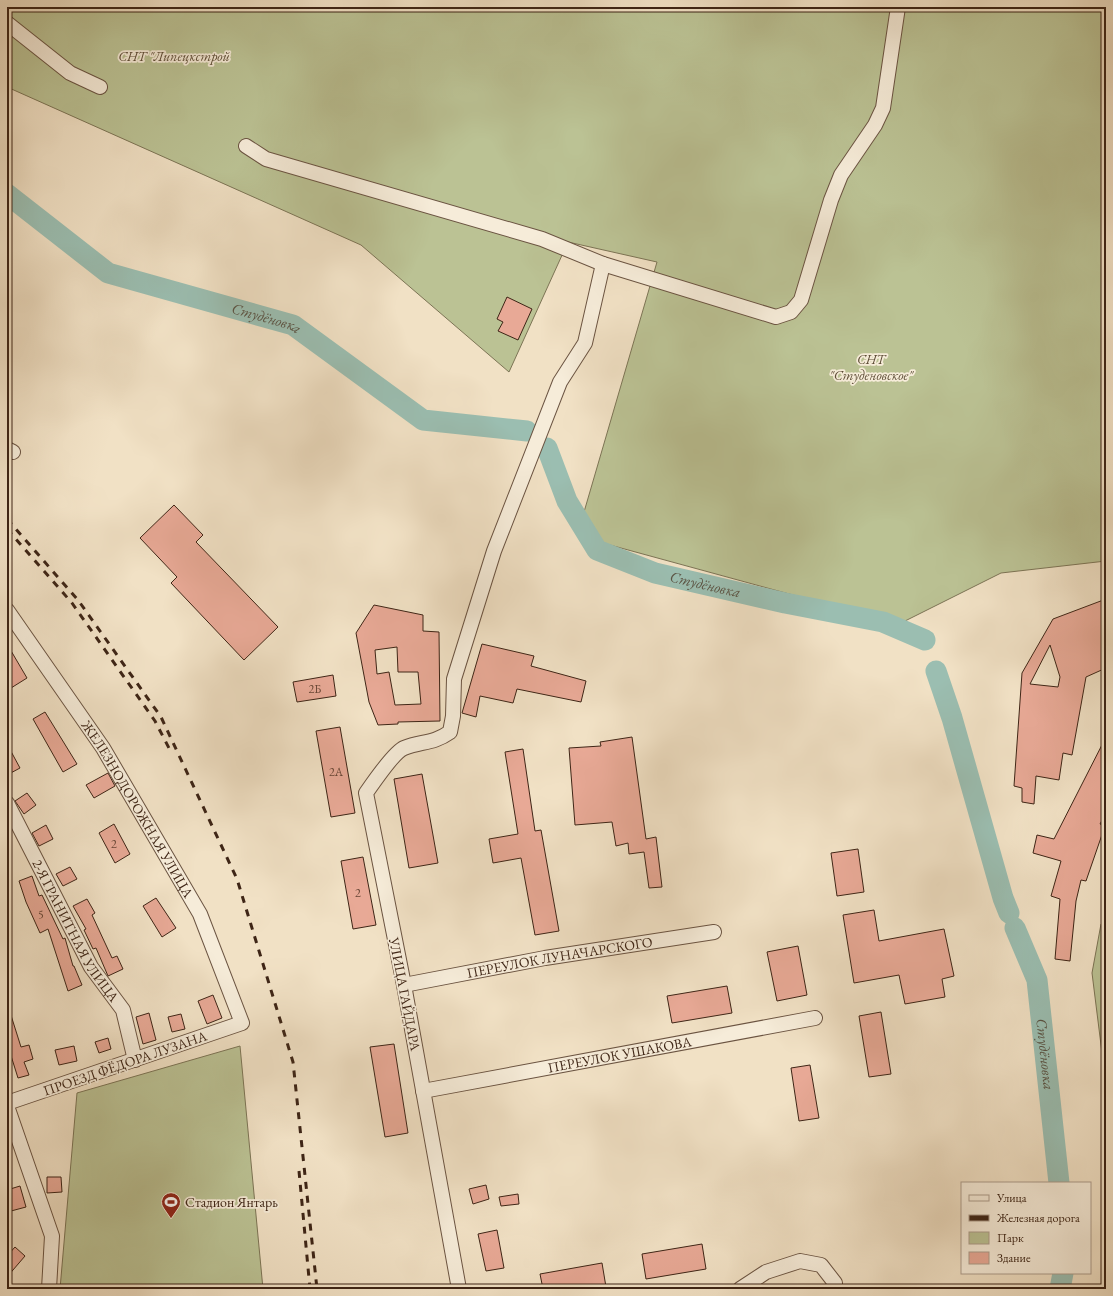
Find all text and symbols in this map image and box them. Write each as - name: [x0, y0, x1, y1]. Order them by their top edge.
- park label: СНТ "Липецкстрой: [118, 47, 230, 65]
- water label: Студёновка: [230, 298, 306, 337]
- park label: СНТ "Студеновское": [829, 350, 914, 384]
- water label: Студёновка: [668, 567, 742, 601]
- house number: 2Б: [309, 681, 321, 697]
- street label: ЖЕЛЕЗНОДОРОЖНАЯ УЛИЦА: [77, 716, 198, 901]
- house number: 2А: [329, 764, 344, 780]
- house number: 2: [111, 836, 117, 852]
- street label: 2-Я ГРАНИТНАЯ УЛИЦА: [28, 856, 123, 1006]
- house number: 2: [355, 885, 361, 901]
- house number: 5: [38, 906, 44, 922]
- street label: ПЕРЕУЛОК ЛУНАЧАРСКОГО: [465, 933, 654, 982]
- street label: УЛИЦА ГАЙДАРА: [385, 935, 425, 1053]
- water label: Студёновка: [1032, 1017, 1059, 1091]
- street label: ПРОЕЗД ФЁДОРА ЛУЗАНА: [41, 1026, 210, 1100]
- street label: ПЕРЕУЛОК УШАКОВА: [546, 1032, 693, 1077]
- legend: [961, 1182, 1091, 1274]
- text: Улица: [996, 1190, 1027, 1206]
- sports icon: Стадион Янтарь: [160, 1191, 182, 1219]
- place label: Стадион Янтарь: [185, 1193, 278, 1211]
- text: Железная дорога: [996, 1210, 1080, 1226]
- text: Парк: [997, 1230, 1024, 1246]
- text: Здание: [997, 1250, 1031, 1266]

